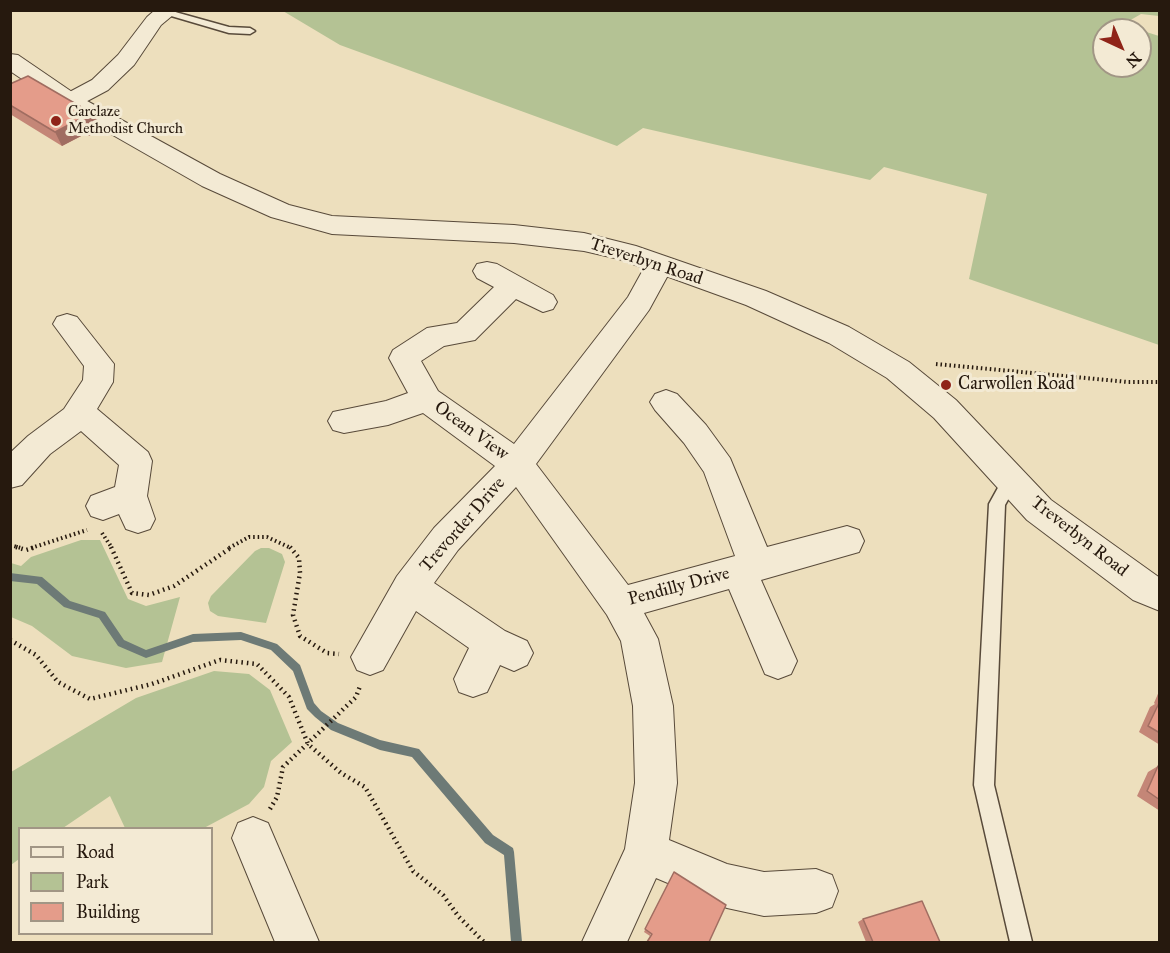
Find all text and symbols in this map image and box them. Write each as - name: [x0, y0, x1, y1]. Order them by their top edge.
- north arrow: [1092, 18, 1152, 78]
- text: N: [1122, 48, 1145, 71]
- place label: Carclaze Methodist Church: [68, 103, 183, 138]
- marker: Carclaze Methodist Church: [49, 114, 63, 128]
- street label: Treverbyn Road: [587, 234, 705, 290]
- place label: Carwollen Road: [958, 374, 1075, 396]
- marker: Carwollen Road: [939, 378, 953, 392]
- street label: Ocean View: [430, 397, 512, 465]
- street label: Trevorder Drive: [416, 473, 510, 577]
- street label: Treverbyn Road: [1026, 492, 1132, 582]
- street label: Pendilly Drive: [626, 563, 732, 611]
- legend: [18, 827, 213, 935]
- text: Road: [76, 841, 114, 863]
- text: Park: [76, 871, 109, 893]
- text: Building: [76, 901, 139, 923]

